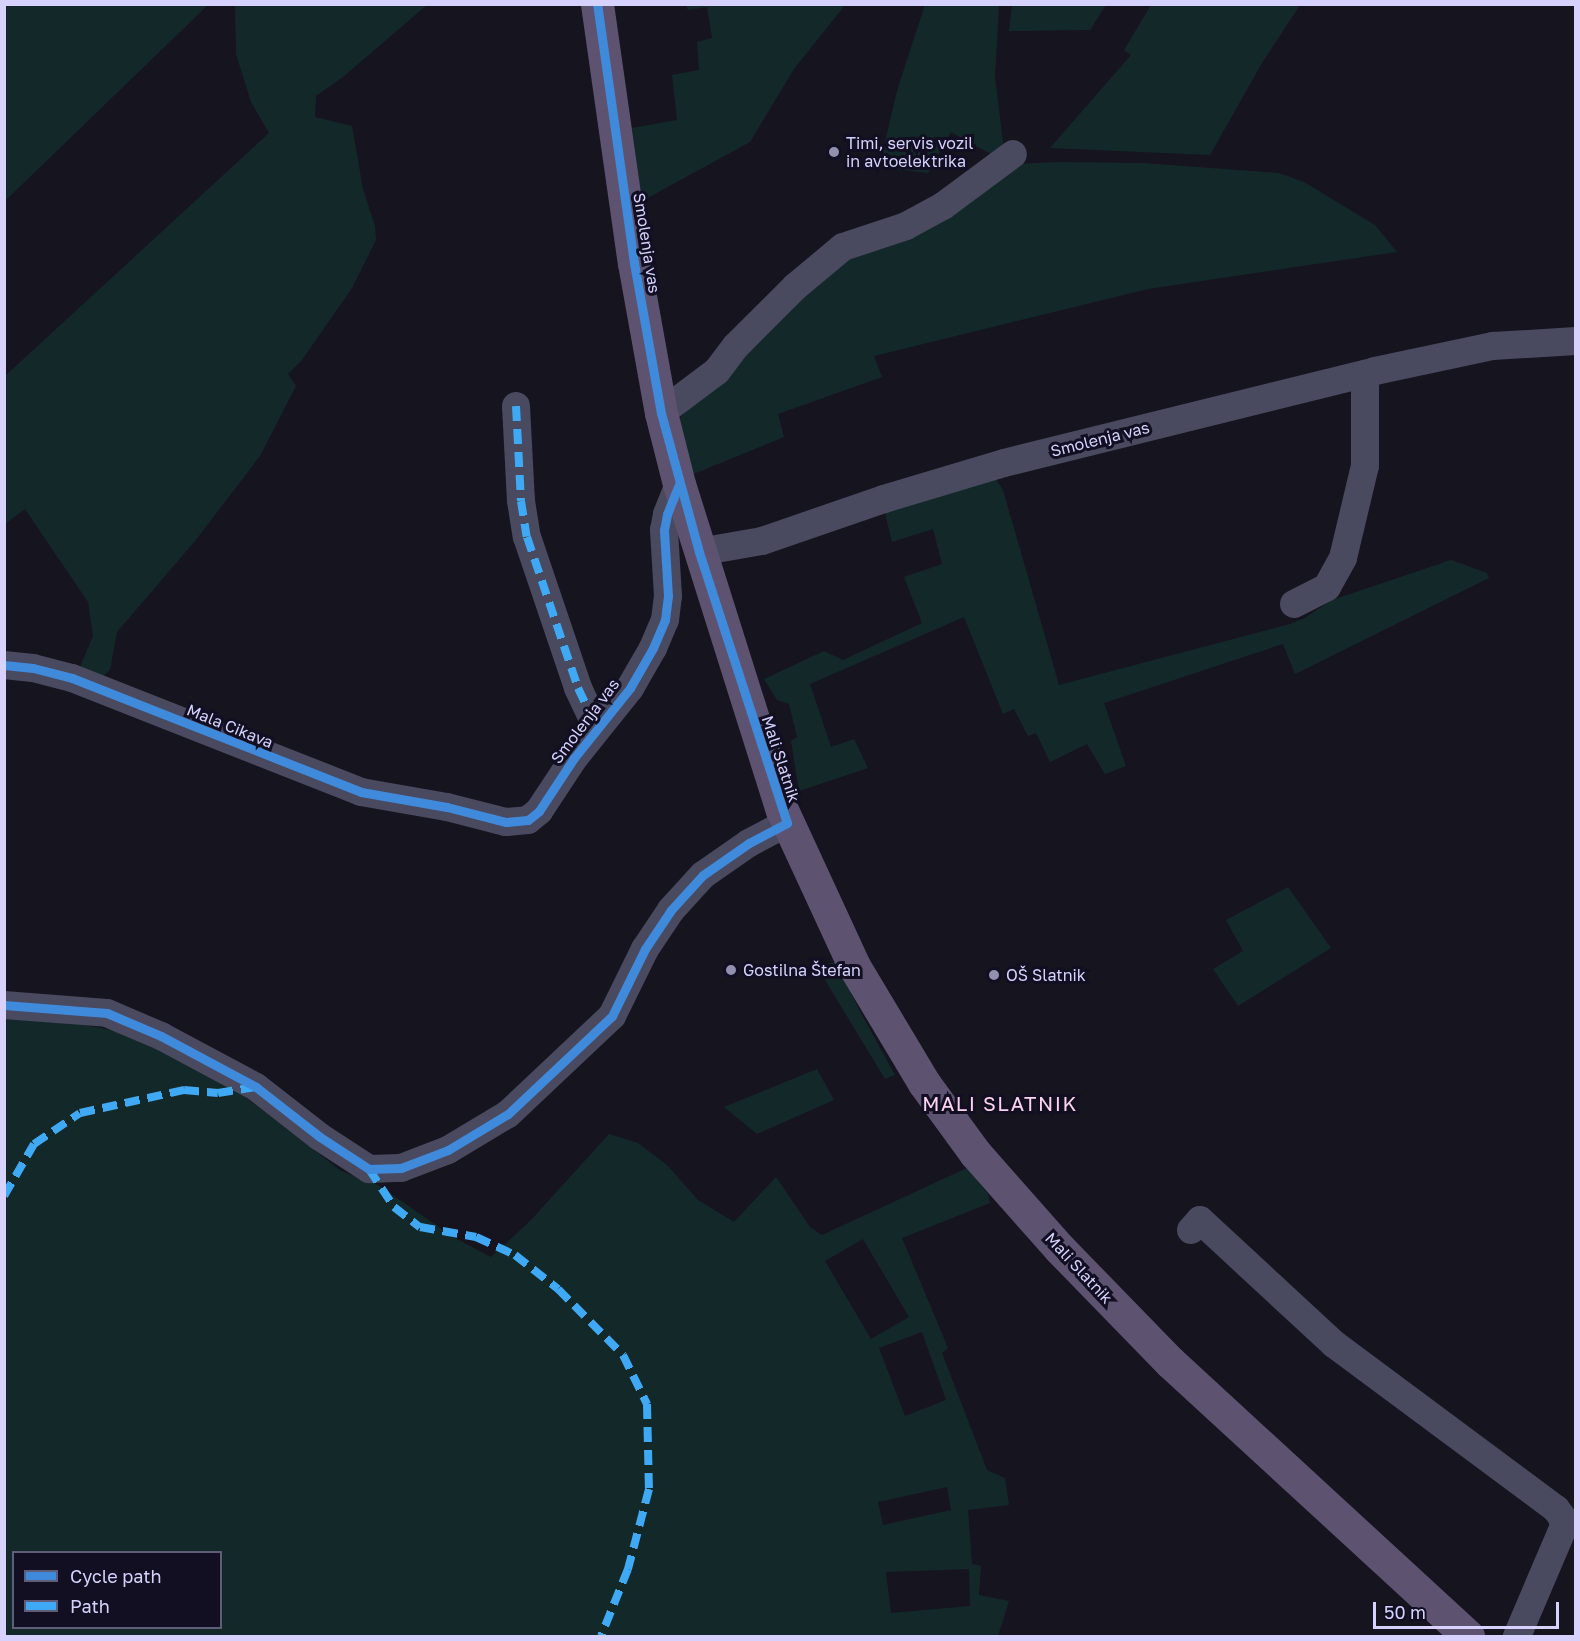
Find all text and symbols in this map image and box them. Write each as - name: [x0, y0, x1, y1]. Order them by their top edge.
- place label: Timi, servis vozil in avtoelektrika: [846, 133, 973, 171]
- marker: Timi, servis vozil in avtoelektrika: [827, 145, 841, 159]
- street label: Smolenja vas: [630, 191, 664, 295]
- street label: Smolenja vas: [1048, 417, 1152, 461]
- street label: Smolenja vas: [547, 675, 623, 767]
- street label: Mala Cikava: [184, 700, 276, 752]
- street label: Mali Slatnik: [758, 713, 804, 805]
- place label: Gostilna Štefan: [743, 960, 861, 980]
- marker: Gostilna Štefan: [724, 963, 738, 977]
- place label: OŠ Slatnik: [1006, 965, 1086, 985]
- marker: OŠ Slatnik: [987, 968, 1001, 982]
- district label: MALI SLATNIK: [922, 1091, 1078, 1115]
- street label: Mali Slatnik: [1041, 1229, 1117, 1307]
- legend: [12, 1551, 222, 1629]
- text: Cycle path: [70, 1565, 162, 1587]
- scale bar: [1376, 1590, 1562, 1628]
- text: Path: [70, 1595, 110, 1617]
- text: 50 m: [1384, 1601, 1426, 1623]

